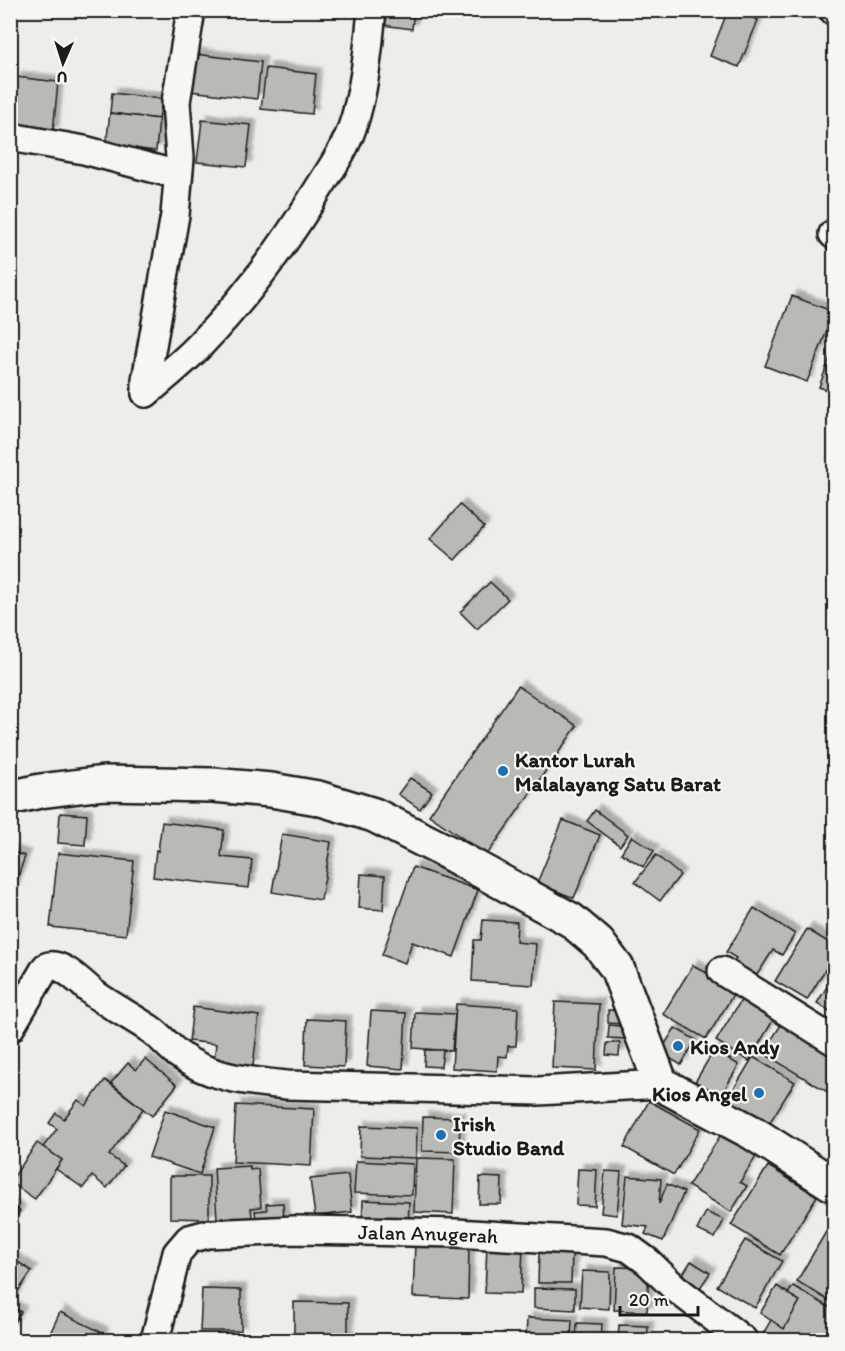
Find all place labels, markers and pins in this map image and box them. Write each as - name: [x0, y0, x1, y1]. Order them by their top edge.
- place label: Kantor Lurah Malalayang Satu Barat: [515, 747, 721, 797]
- marker: Kantor Lurah Malalayang Satu Barat: [496, 764, 510, 778]
- place label: Kios Andy: [690, 1034, 780, 1060]
- marker: Kios Andy: [671, 1039, 685, 1053]
- place label: Kios Angel: [652, 1081, 748, 1107]
- marker: Kios Angel: [752, 1086, 766, 1100]
- place label: Irish Studio Band: [453, 1111, 565, 1160]
- marker: Irish Studio Band: [434, 1128, 448, 1142]

